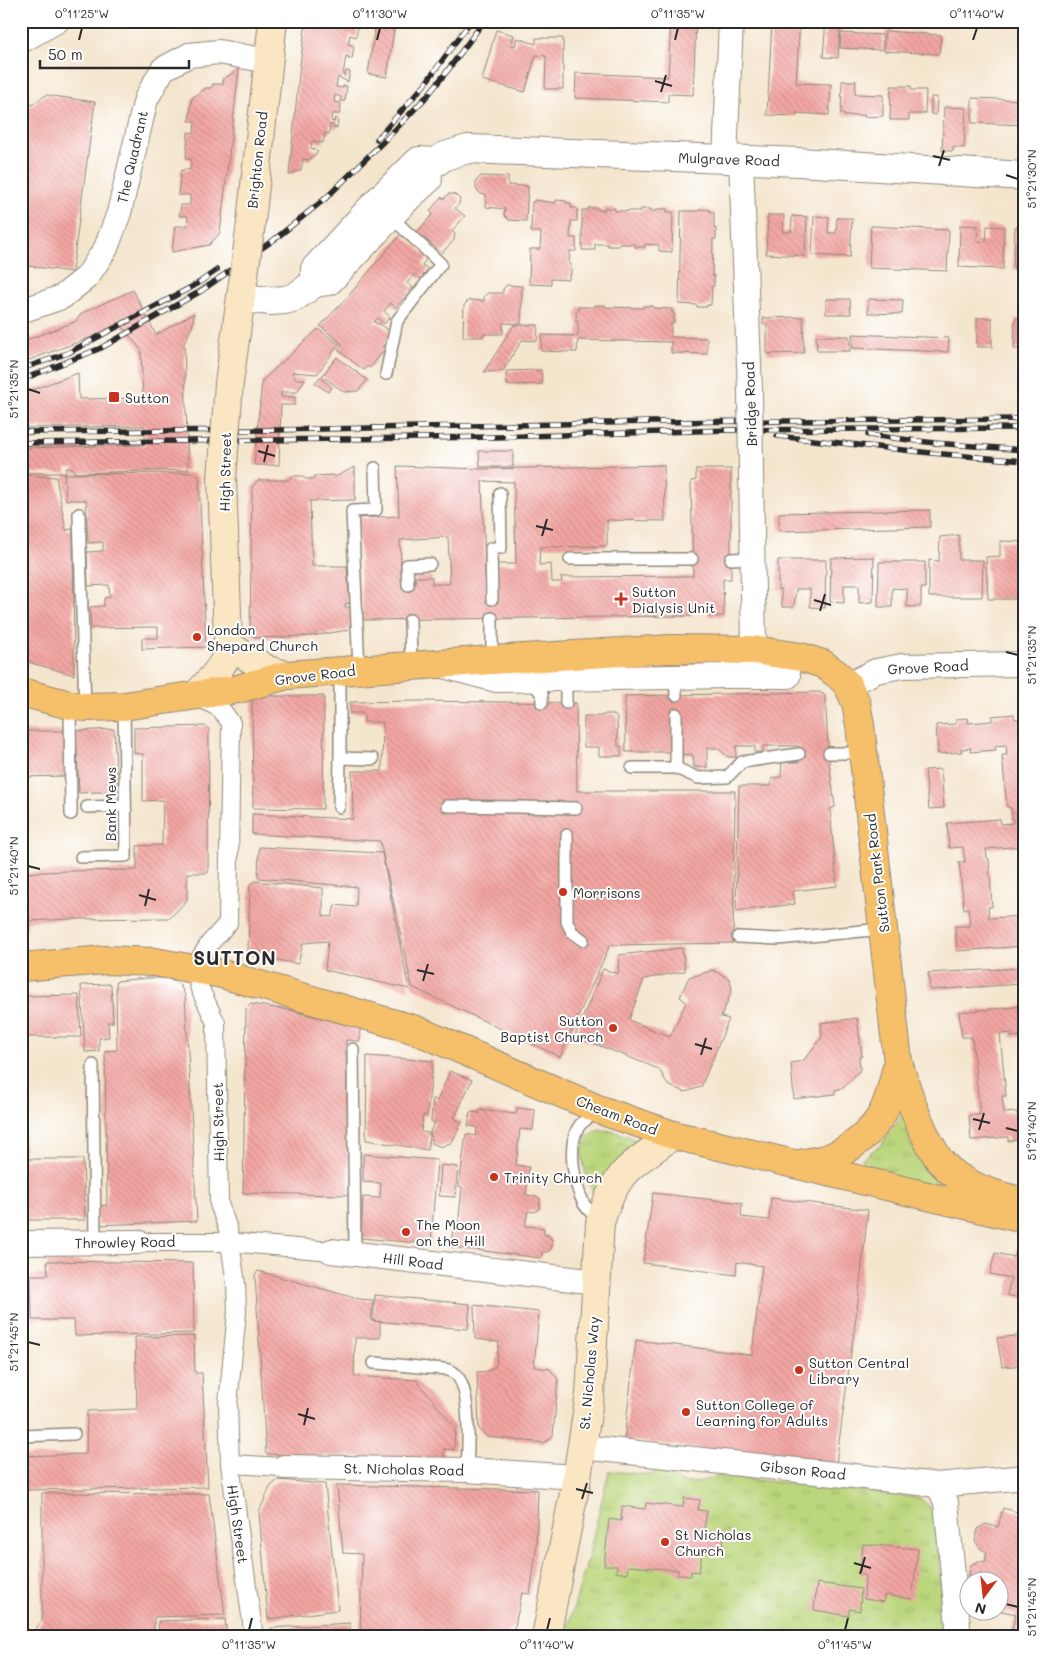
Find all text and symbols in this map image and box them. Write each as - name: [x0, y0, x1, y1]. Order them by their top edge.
- text: 0°11'25"W: [55, 5, 109, 21]
- text: 0°11'30"W: [353, 5, 407, 21]
- text: 0°11'35"W: [651, 5, 705, 21]
- text: 0°11'40"W: [950, 5, 1004, 21]
- scale bar: [40, 38, 189, 70]
- text: 50 m: [48, 44, 83, 64]
- street label: The Quadrant: [112, 109, 152, 205]
- street label: Brighton Road: [242, 110, 272, 210]
- street label: Mulgrave Road: [678, 148, 780, 170]
- text: 51°21'30"N: [1023, 149, 1039, 209]
- text: 51°21'35"N: [5, 360, 21, 418]
- street label: Bridge Road: [739, 361, 761, 447]
- place label: Sutton: [125, 388, 169, 407]
- marker: Sutton: [107, 390, 121, 404]
- street label: High Street: [215, 432, 235, 512]
- place label: Sutton Dialysis Unit: [632, 582, 715, 617]
- marker: Sutton Dialysis Unit: [614, 592, 628, 606]
- place label: London Shepard Church: [207, 620, 318, 655]
- text: 51°21'35"N: [1023, 626, 1039, 684]
- marker: London Shepard Church: [191, 631, 203, 643]
- street label: Grove Road: [887, 655, 969, 679]
- street label: Grove Road: [274, 661, 357, 689]
- street label: Bank Mews: [101, 767, 120, 841]
- street label: Sutton Park Road: [860, 812, 894, 933]
- text: 51°21'40"N: [5, 836, 21, 896]
- place label: Morrisons: [573, 883, 640, 902]
- marker: Morrisons: [557, 886, 569, 898]
- district label: SUTTON: [193, 945, 277, 970]
- place label: Sutton Baptist Church: [500, 1011, 603, 1046]
- marker: Sutton Baptist Church: [607, 1022, 619, 1034]
- street label: High Street: [208, 1082, 228, 1162]
- street label: Cheam Road: [574, 1091, 661, 1139]
- text: 51°21'40"N: [1023, 1101, 1039, 1161]
- place label: Trinity Church: [504, 1168, 602, 1187]
- marker: Trinity Church: [488, 1171, 500, 1183]
- place label: The Moon on the Hill: [416, 1215, 485, 1250]
- marker: The Moon on the Hill: [400, 1226, 412, 1238]
- street label: Throwley Road: [74, 1232, 176, 1252]
- street label: Hill Road: [382, 1248, 444, 1274]
- text: 51°21'45"N: [5, 1313, 21, 1371]
- street label: St. Nicholas Way: [575, 1316, 603, 1430]
- place label: Sutton Central Library: [809, 1353, 909, 1388]
- marker: Sutton Central Library: [793, 1364, 805, 1376]
- place label: Sutton College of Learning for Adults: [696, 1395, 828, 1430]
- marker: Sutton College of Learning for Adults: [680, 1406, 692, 1418]
- street label: Gibson Road: [759, 1456, 847, 1484]
- street label: St. Nicholas Road: [344, 1458, 464, 1480]
- street label: High Street: [223, 1483, 253, 1565]
- place label: St Nicholas Church: [675, 1525, 752, 1560]
- marker: St Nicholas Church: [659, 1536, 671, 1548]
- north arrow: [958, 1570, 1008, 1620]
- text: 51°21'45"N: [1023, 1578, 1039, 1636]
- text: N: [973, 1598, 988, 1620]
- text: 0°11'35"W: [222, 1636, 276, 1652]
- text: 0°11'40"W: [520, 1636, 574, 1652]
- text: 0°11'45"W: [818, 1636, 872, 1652]

